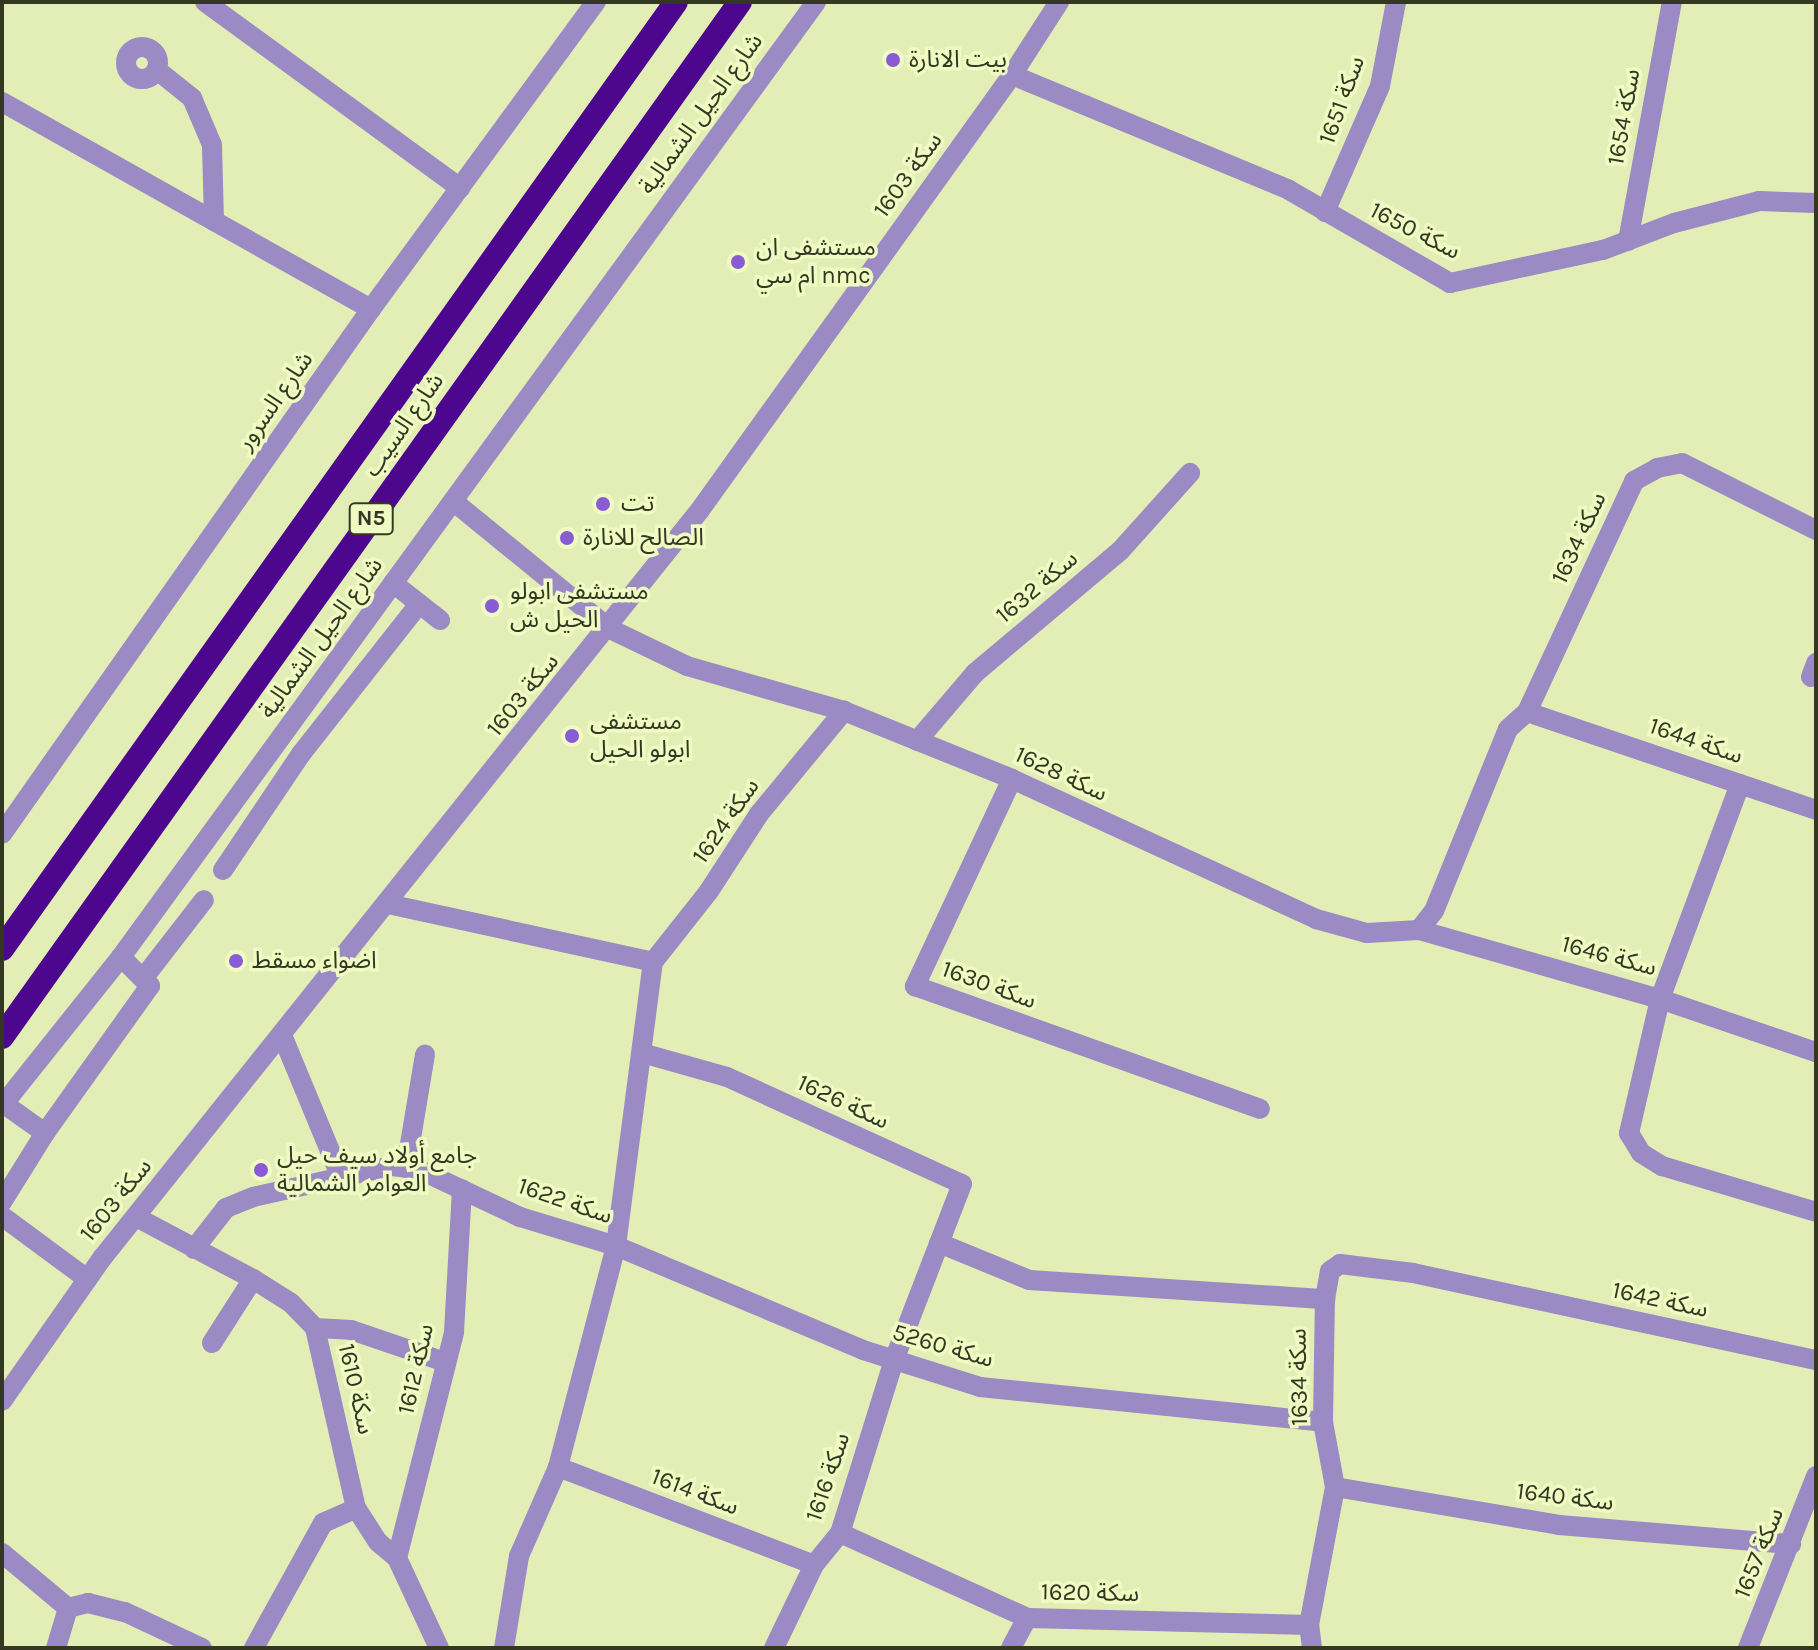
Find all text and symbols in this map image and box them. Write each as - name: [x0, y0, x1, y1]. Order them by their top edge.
- street label: شارع الحيل الشمالية: [633, 28, 769, 200]
- place label: بيت الانارة: [909, 46, 1007, 74]
- marker: بيت الانارة: [884, 51, 902, 69]
- street label: سكة 1651: [1313, 52, 1371, 148]
- street label: سكة 1654: [1601, 67, 1647, 167]
- street label: سكة 1603: [867, 127, 949, 223]
- street label: سكة 1650: [1365, 196, 1465, 266]
- place label: مستشفى ان ام سي nmc: [756, 234, 876, 290]
- marker: مستشفى ان ام سي nmc: [727, 251, 749, 273]
- street label: شارع السرور: [231, 346, 319, 456]
- street label: شارع السيب: [358, 368, 450, 482]
- street label: سكة 1634: [1545, 488, 1613, 588]
- place label: تت: [621, 490, 654, 518]
- marker: تت: [592, 493, 614, 515]
- road number: N5: [347, 501, 395, 537]
- place label: الصالح للانارة: [583, 524, 704, 552]
- marker: الصالح للانارة: [558, 529, 576, 547]
- street label: سكة 1632: [990, 544, 1084, 630]
- street label: شارع الحيل الشمالية: [253, 552, 389, 724]
- place label: مستشفى ابولو الحيل ش: [510, 578, 649, 634]
- marker: مستشفى ابولو الحيل ش: [481, 595, 503, 617]
- street label: سكة 1603: [481, 648, 565, 742]
- place label: مستشفى ابولو الحيل: [590, 708, 690, 764]
- street label: سكة 1644: [1646, 712, 1746, 770]
- marker: مستشفى ابولو الحيل: [561, 725, 583, 747]
- street label: سكة 1628: [1010, 740, 1112, 808]
- street label: سكة 1624: [686, 773, 766, 869]
- street label: سكة 1646: [1558, 930, 1660, 982]
- place label: اضواء مسقط: [252, 947, 377, 975]
- marker: اضواء مسقط: [227, 952, 245, 970]
- street label: سكة 1630: [938, 955, 1040, 1015]
- street label: سكة 1626: [793, 1068, 893, 1136]
- place label: جامع أولاد سيف حيل العوامر الشمالية: [277, 1142, 477, 1198]
- street label: سكة 1603: [74, 1153, 158, 1247]
- marker: جامع أولاد سيف حيل العوامر الشمالية: [252, 1161, 270, 1179]
- street label: سكة 1622: [514, 1171, 616, 1231]
- street label: سكة 1642: [1609, 1276, 1711, 1324]
- street label: سكة 5260: [889, 1318, 997, 1374]
- street label: سكة 1612: [392, 1321, 440, 1417]
- street label: سكة 1634: [1284, 1328, 1314, 1426]
- street label: سكة 1610: [332, 1341, 380, 1437]
- street label: سكة 1616: [799, 1429, 857, 1525]
- street label: سكة 1614: [647, 1462, 743, 1522]
- street label: سكة 1640: [1515, 1477, 1615, 1517]
- street label: سكة 1657: [1728, 1504, 1790, 1602]
- street label: سكة 1620: [1041, 1578, 1139, 1608]

